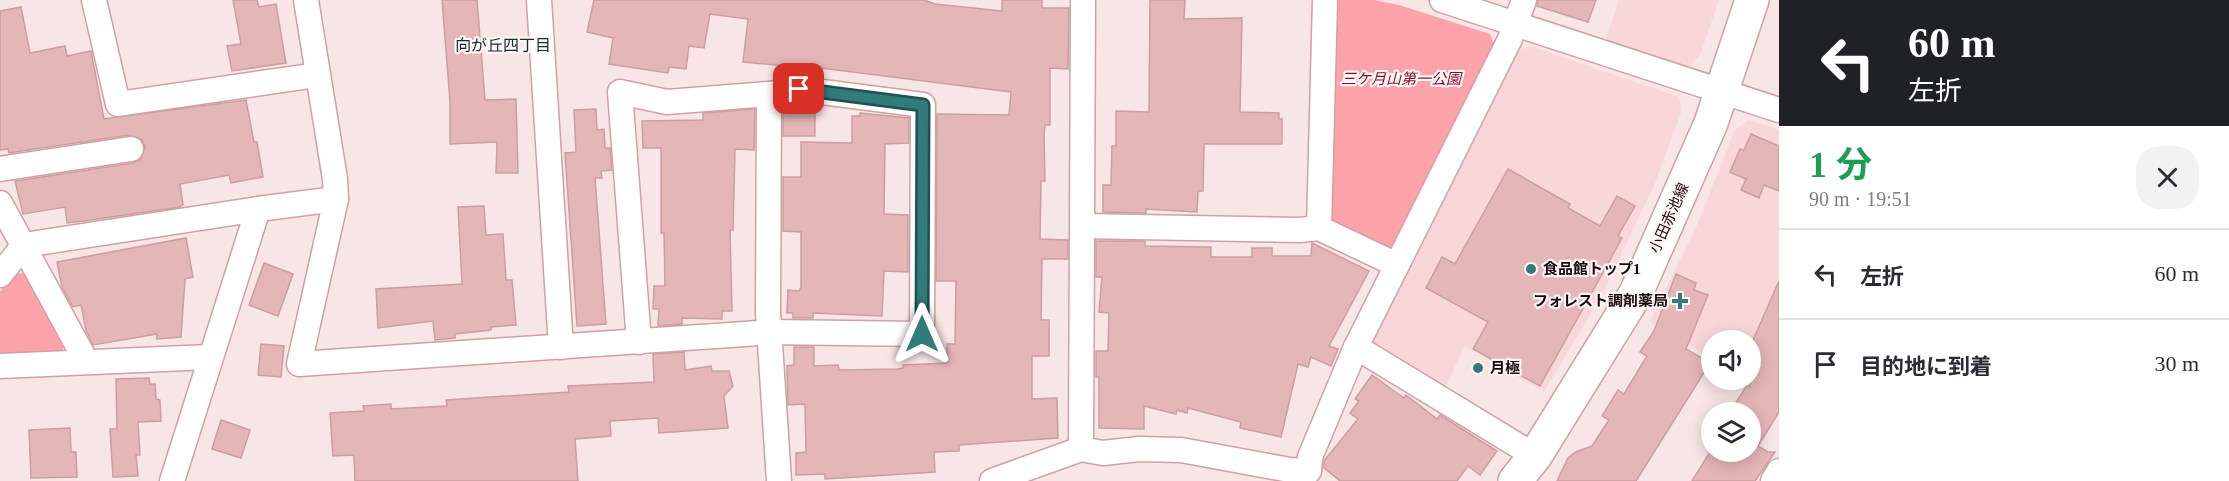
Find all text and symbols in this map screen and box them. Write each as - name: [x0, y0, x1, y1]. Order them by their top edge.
- text: 60 m: [1908, 20, 1996, 66]
- icon: left: [1809, 24, 1887, 102]
- district label: 向が丘四丁目: [455, 37, 551, 54]
- pin: [773, 63, 824, 114]
- park label: 三ケ月山第一公園: [1341, 71, 1463, 87]
- icon: arrive: [782, 72, 815, 105]
- text: 左折: [1908, 76, 1962, 106]
- text: 1 分: [1809, 145, 1872, 185]
- button: close: [2136, 146, 2199, 209]
- street label: 小田赤池線: [1646, 180, 1692, 256]
- text: 90 m · 19:51: [1809, 188, 1912, 210]
- icon: left: [1809, 258, 1842, 291]
- place label: 食品館トップ1: [1543, 261, 1641, 277]
- text: 60 m: [2154, 261, 2199, 286]
- marker: 食品館トップ1: [1524, 262, 1538, 276]
- text: 左折: [1860, 264, 1904, 289]
- place label: フォレスト調剤薬局: [1533, 293, 1668, 309]
- marker: フォレスト調剤薬局: [1673, 294, 1687, 308]
- position arrow: [890, 302, 954, 366]
- map controls: [1701, 330, 1761, 462]
- button: sound: [1701, 330, 1761, 390]
- icon: arrive: [1809, 348, 1842, 381]
- text: 30 m: [2154, 351, 2199, 376]
- text: 目的地に到着: [1860, 354, 1992, 379]
- place label: 月極: [1490, 360, 1520, 376]
- marker: 月極: [1471, 361, 1485, 375]
- button: layers: [1701, 402, 1761, 462]

